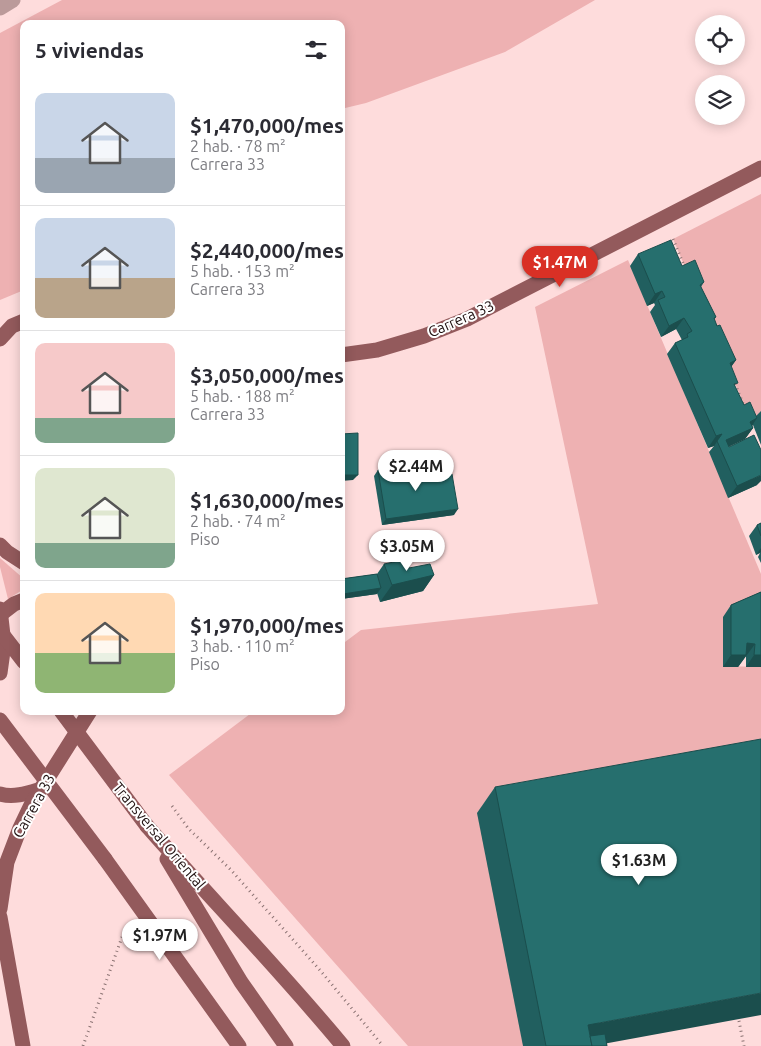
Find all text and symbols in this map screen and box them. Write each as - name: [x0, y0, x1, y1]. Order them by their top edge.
- map controls: [695, 15, 745, 125]
- button: locate: [695, 15, 745, 65]
- icon: filters: [302, 36, 330, 64]
- text: 5 viviendas: [35, 38, 144, 62]
- button: layers: [695, 75, 745, 125]
- icon: home: [75, 113, 135, 173]
- text: $1,470,000/mes: [190, 113, 344, 137]
- text: 2 hab. · 78 m²: [190, 137, 286, 155]
- text: Carrera 33: [190, 155, 265, 173]
- icon: home: [75, 238, 135, 298]
- text: $2,440,000/mes: [190, 238, 344, 262]
- pin: $1.47M: [519, 246, 601, 288]
- text: $1.47M: [533, 253, 587, 271]
- text: 5 hab. · 153 m²: [190, 262, 295, 280]
- text: Carrera 33: [190, 280, 265, 298]
- street label: Carrera 33: [425, 296, 496, 341]
- icon: home: [75, 363, 135, 423]
- text: $3,050,000/mes: [190, 363, 344, 387]
- text: 5 hab. · 188 m²: [190, 387, 295, 405]
- text: Carrera 33: [190, 405, 265, 423]
- pin: $2.44M: [375, 450, 457, 492]
- text: $2.44M: [389, 457, 443, 475]
- icon: home: [75, 488, 135, 548]
- text: $1,630,000/mes: [190, 488, 344, 512]
- text: 2 hab. · 74 m²: [190, 512, 286, 530]
- text: Piso: [190, 530, 220, 548]
- pin: $3.05M: [366, 530, 448, 572]
- text: $3.05M: [380, 537, 434, 555]
- icon: home: [75, 613, 135, 673]
- text: $1,970,000/mes: [190, 613, 344, 637]
- text: 3 hab. · 110 m²: [190, 637, 295, 655]
- text: Piso: [190, 655, 220, 673]
- street label: Carrera 33: [9, 771, 58, 841]
- street label: Transversal Oriental: [110, 779, 209, 893]
- pin: $1.63M: [598, 844, 680, 886]
- text: $1.63M: [612, 851, 666, 869]
- pin: $1.97M: [119, 918, 201, 961]
- text: $1.97M: [133, 926, 187, 944]

